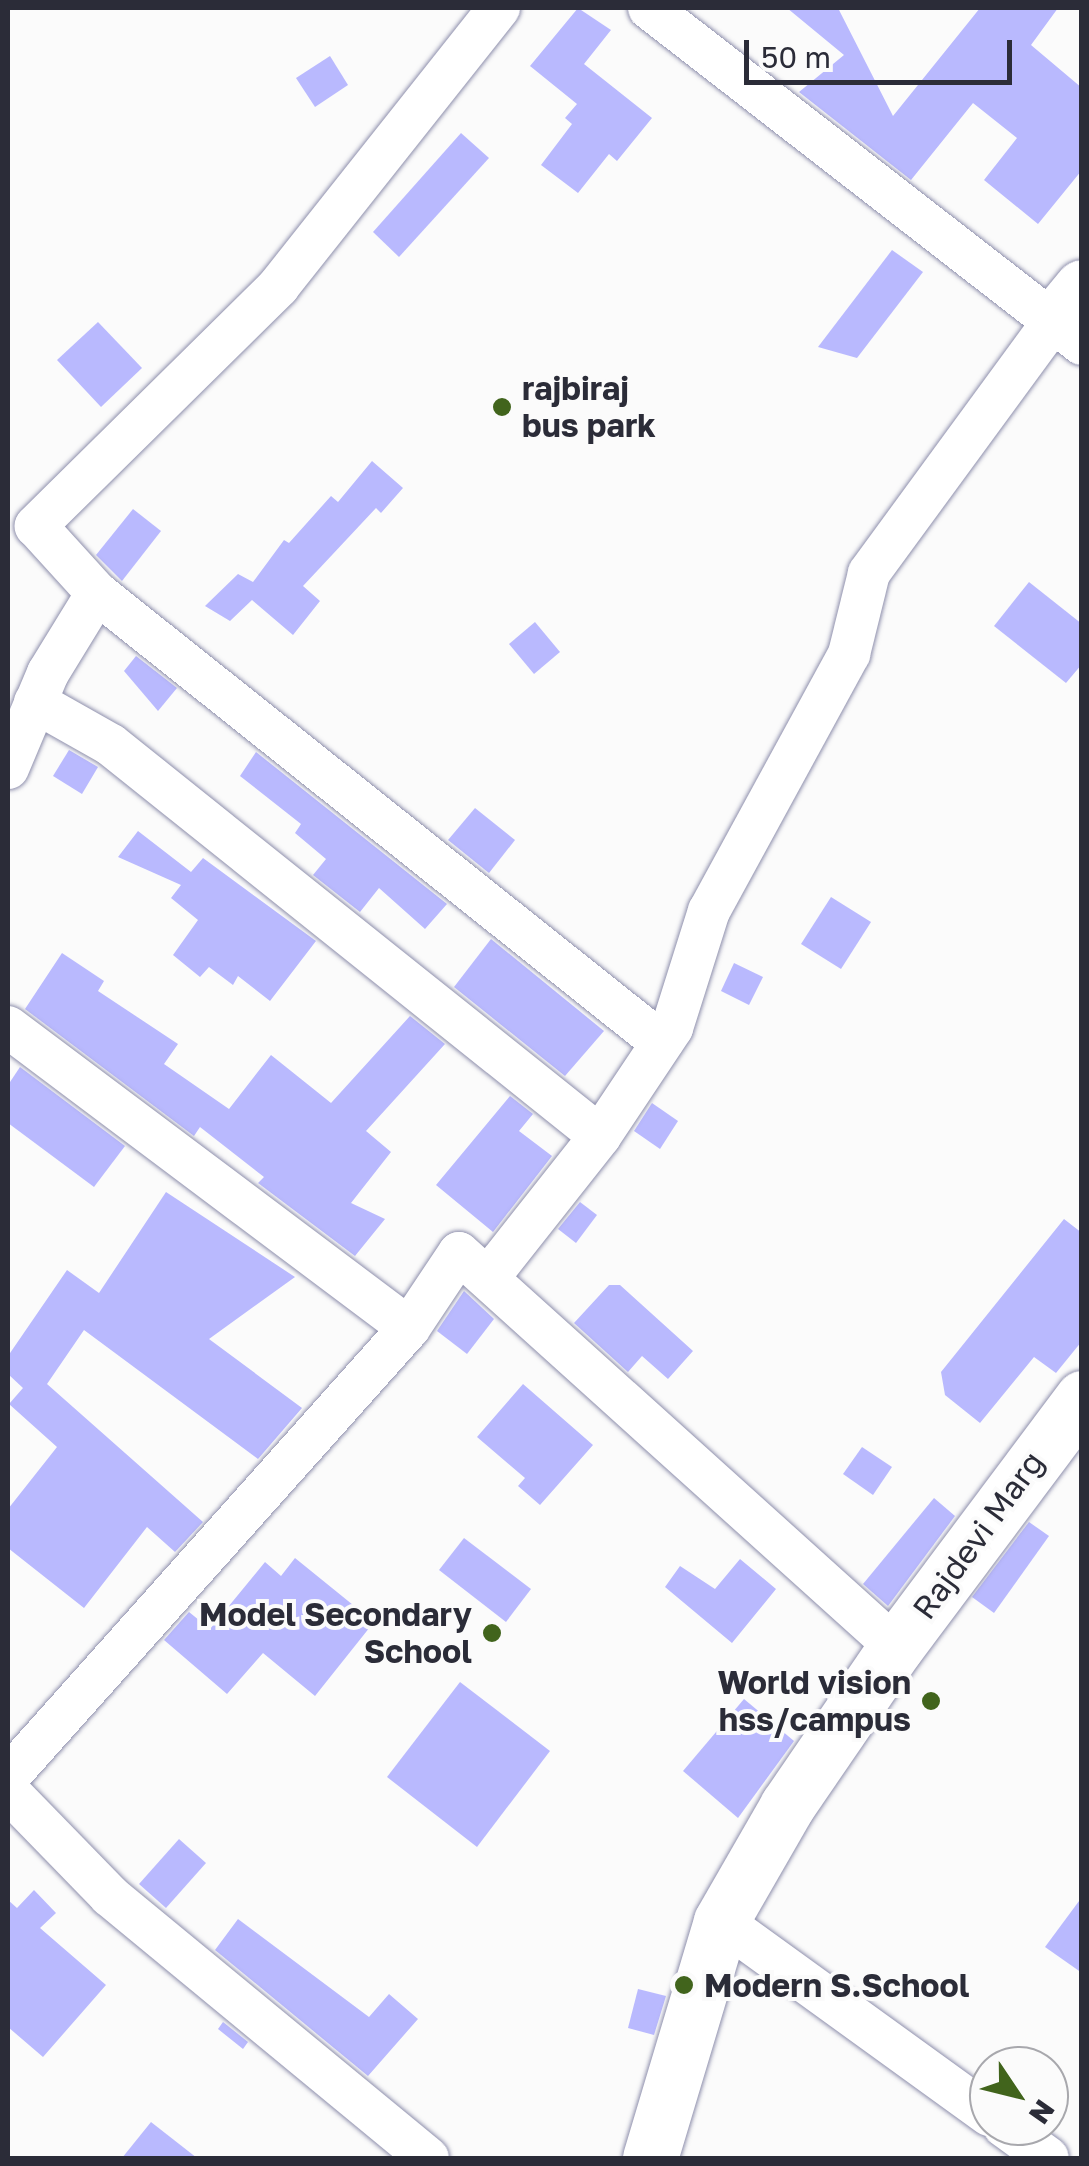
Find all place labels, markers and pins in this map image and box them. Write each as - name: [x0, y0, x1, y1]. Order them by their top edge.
- place label: rajbiraj bus park: [522, 370, 656, 445]
- marker: rajbiraj bus park: [491, 396, 513, 418]
- place label: Model Secondary School: [199, 1596, 472, 1671]
- marker: Model Secondary School: [481, 1622, 503, 1644]
- place label: World vision hss/campus: [717, 1664, 911, 1739]
- marker: World vision hss/campus: [920, 1690, 942, 1712]
- place label: Modern S.School: [704, 1966, 969, 2004]
- marker: Modern S.School: [673, 1974, 695, 1996]

